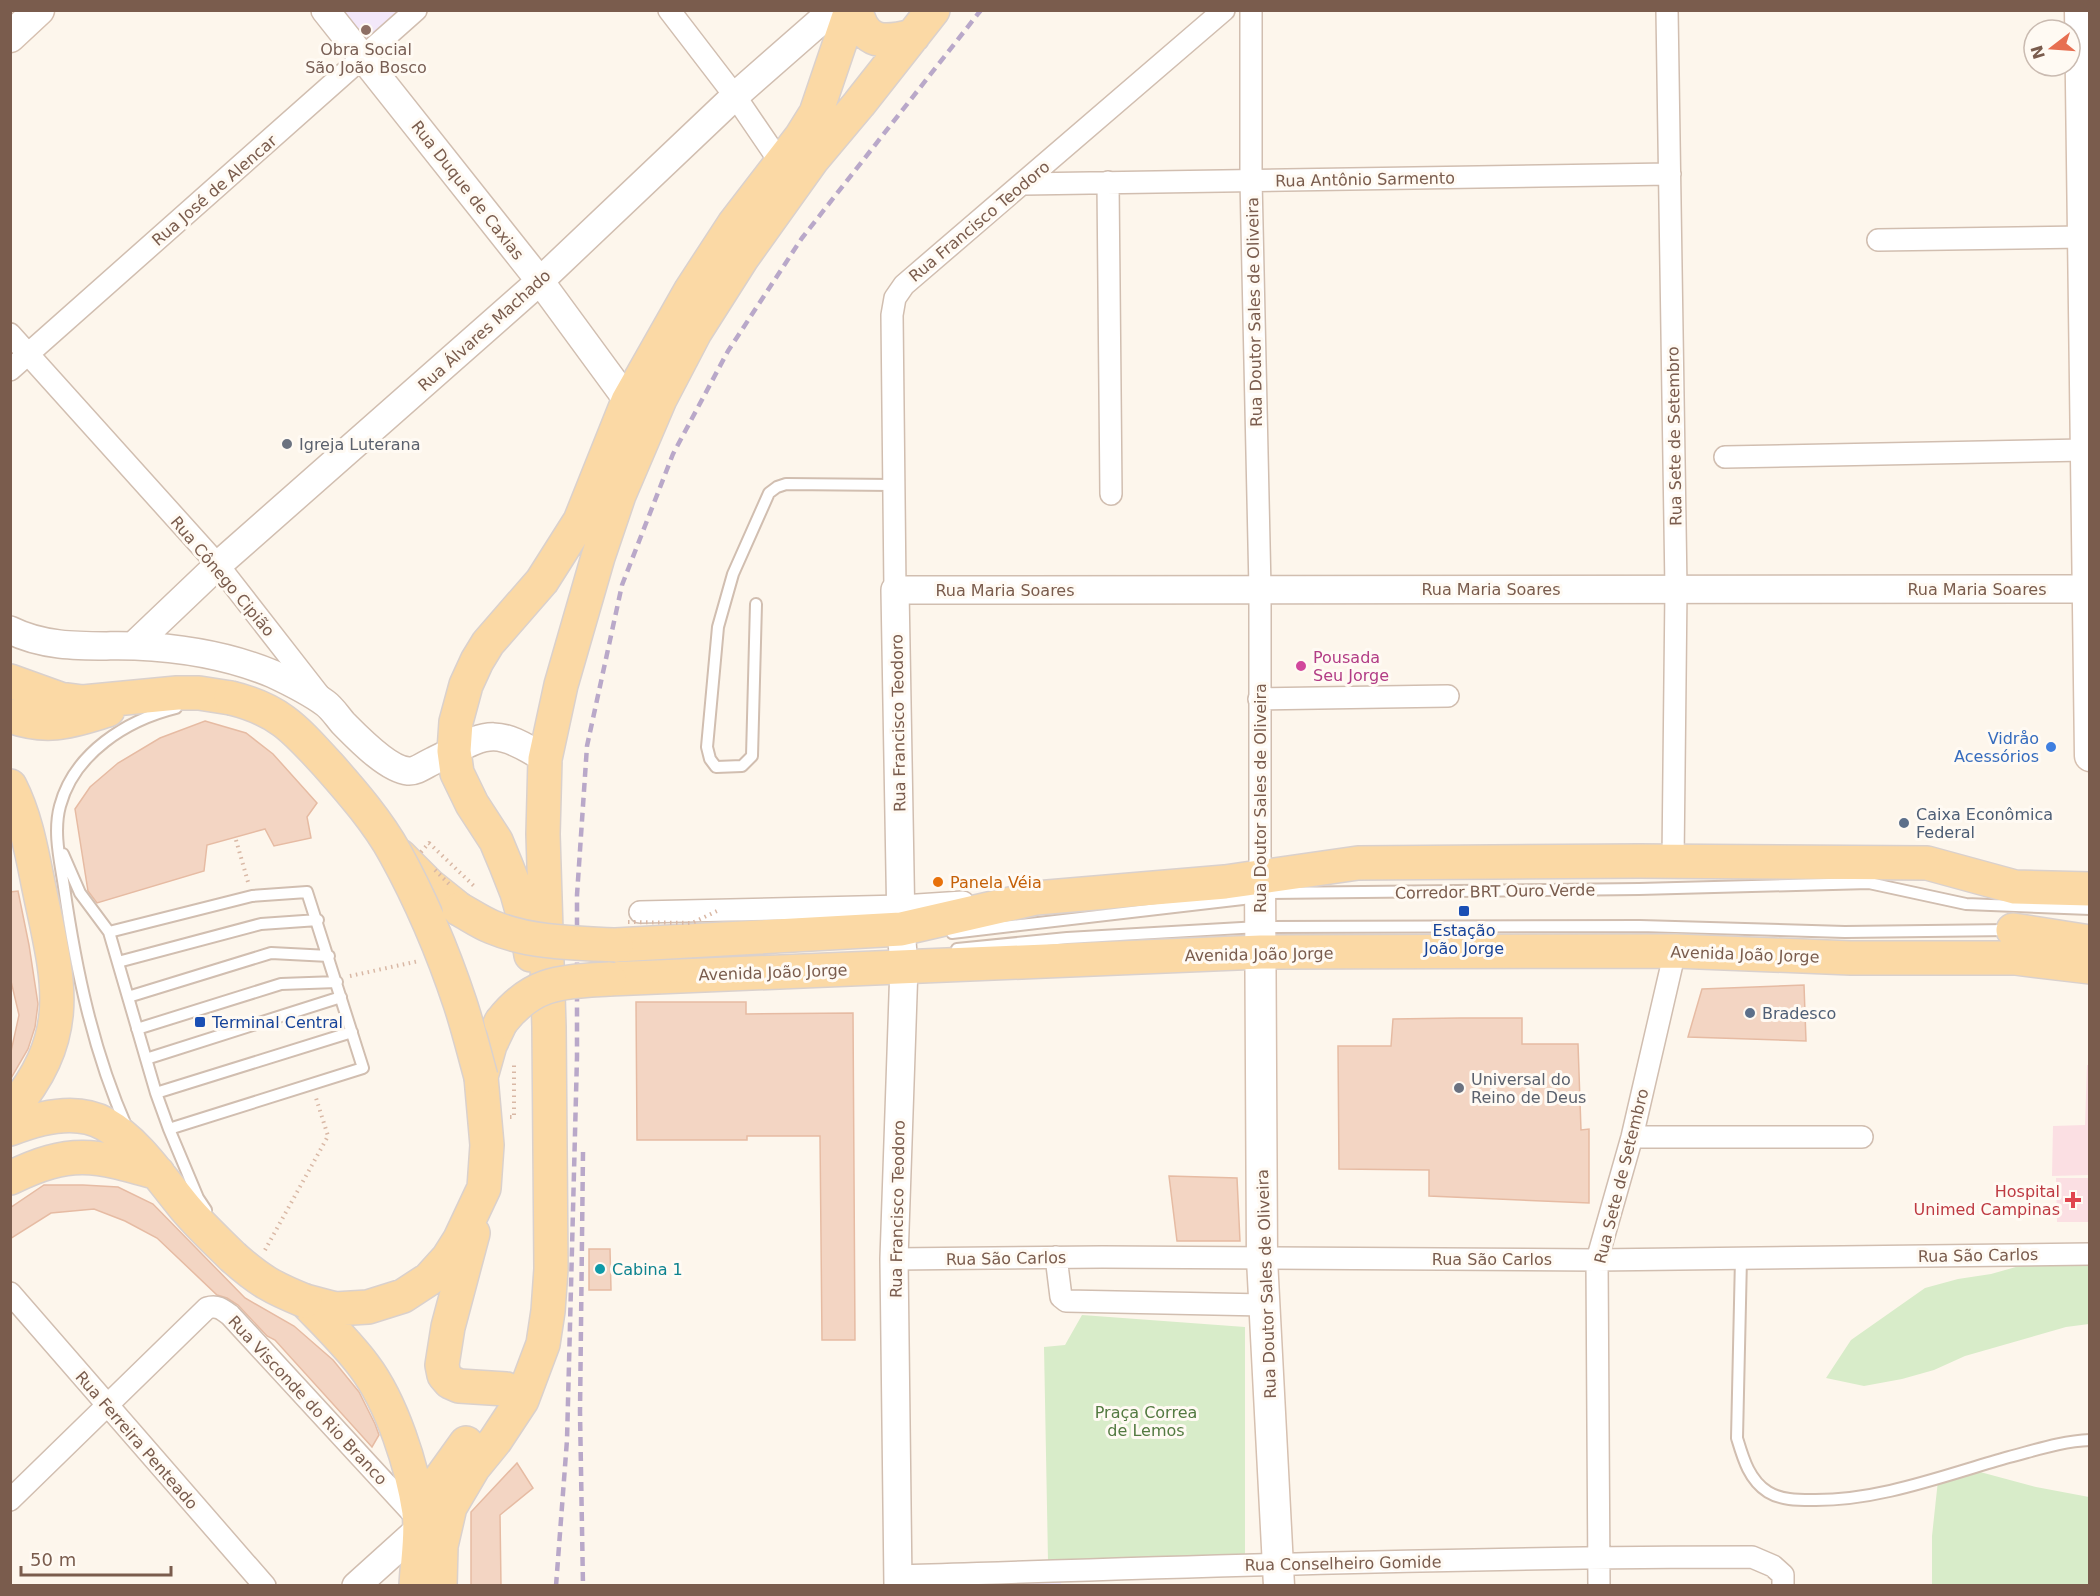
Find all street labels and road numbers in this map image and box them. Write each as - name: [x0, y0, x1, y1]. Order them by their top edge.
- street label: Rua Duque de Caxias: [407, 117, 528, 264]
- street label: Rua José de Alencar: [148, 131, 281, 250]
- street label: Rua Francisco Teodoro: [905, 157, 1054, 286]
- street label: Rua Antônio Sarmento: [1275, 168, 1455, 191]
- street label: Rua Doutor Sales de Oliveira: [1243, 197, 1266, 427]
- street label: Rua Álvares Machado: [414, 266, 555, 395]
- street label: Rua Sete de Setembro: [1663, 346, 1686, 526]
- street label: Rua Cônego Cipião: [167, 512, 278, 640]
- street label: Rua Maria Soares: [1421, 580, 1561, 599]
- street label: Rua Maria Soares: [1907, 580, 2047, 599]
- street label: Rua Maria Soares: [935, 581, 1075, 600]
- street label: Rua Francisco Teodoro: [887, 634, 910, 812]
- street label: Rua Doutor Sales de Oliveira: [1251, 683, 1270, 913]
- street label: Corredor BRT Ouro Verde: [1395, 880, 1595, 903]
- street label: Avenida João Jorge: [1670, 942, 1820, 967]
- street label: Avenida João Jorge: [1184, 944, 1334, 965]
- street label: Avenida João Jorge: [698, 960, 848, 985]
- street label: Rua Sete de Setembro: [1591, 1087, 1652, 1266]
- street label: Rua Francisco Teodoro: [886, 1120, 909, 1298]
- street label: Rua Doutor Sales de Oliveira: [1253, 1169, 1280, 1399]
- street label: Rua São Carlos: [1918, 1245, 2038, 1266]
- street label: Rua São Carlos: [946, 1248, 1066, 1269]
- street label: Rua São Carlos: [1432, 1250, 1552, 1269]
- street label: Rua Visconde do Rio Branco: [224, 1312, 391, 1489]
- street label: Rua Ferreira Penteado: [71, 1367, 202, 1513]
- street label: Rua Conselheiro Gomide: [1244, 1552, 1442, 1575]

